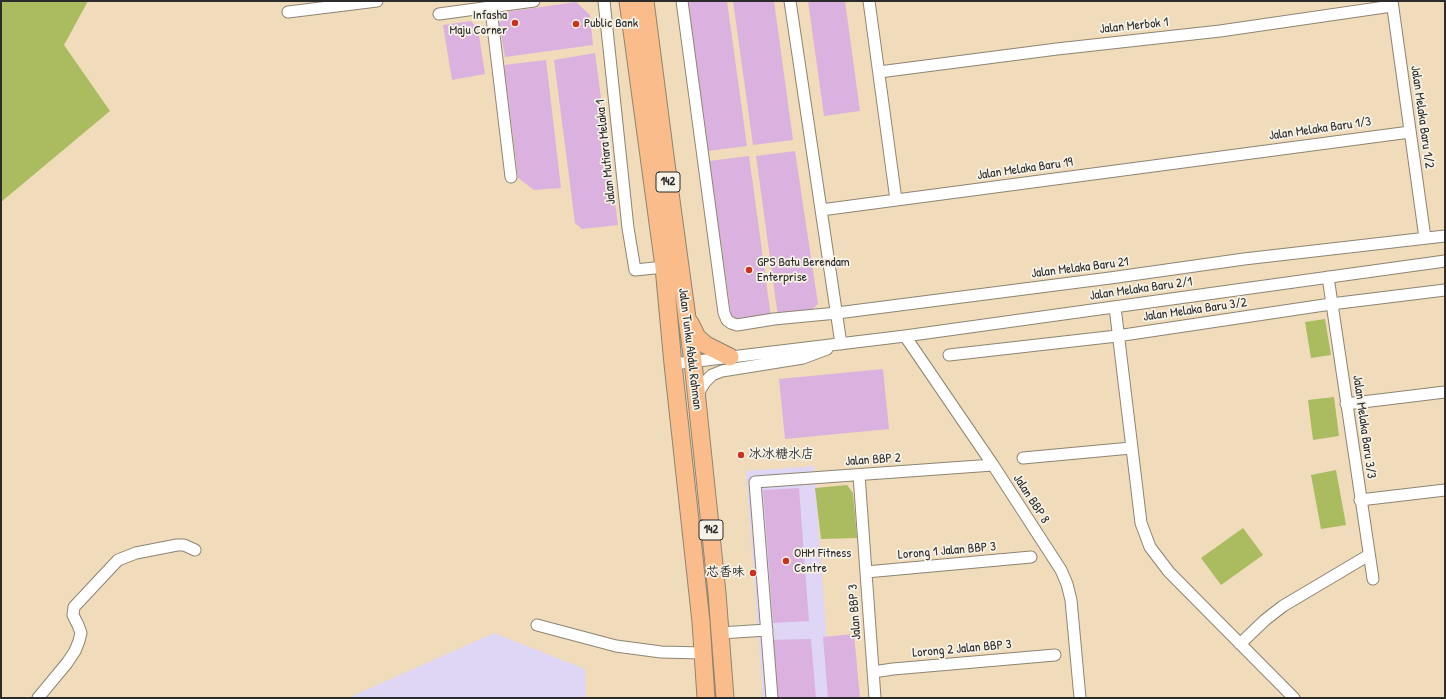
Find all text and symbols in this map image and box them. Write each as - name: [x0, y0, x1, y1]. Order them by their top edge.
- place label: Infasha Maju Corner: [450, 8, 507, 39]
- street label: Jalan Merbok 1: [1099, 15, 1169, 37]
- place label: Public Bank: [584, 16, 638, 32]
- marker: Infasha Maju Corner: [510, 18, 520, 28]
- marker: Public Bank: [571, 19, 581, 29]
- street label: Jalan Melaka Baru 1/2: [1407, 65, 1437, 169]
- street label: Jalan Mutiara Melaka 1: [593, 99, 619, 205]
- street label: Jalan Melaka Baru 1/3: [1268, 114, 1372, 144]
- street label: Jalan Melaka Baru 19: [976, 155, 1074, 183]
- road number: 142: [656, 172, 680, 192]
- street label: Jalan Melaka Baru 21: [1030, 254, 1130, 282]
- place label: GPS Batu Berendam Enterprise: [757, 255, 850, 286]
- marker: GPS Batu Berendam Enterprise: [744, 265, 754, 275]
- street label: Jalan Melaka Baru 2/1: [1089, 274, 1193, 304]
- street label: Jalan Tunku Abdul Rahman: [675, 287, 705, 411]
- street label: Jalan Melaka Baru 3/2: [1142, 295, 1248, 325]
- street label: Jalan Melaka Baru 3/3: [1349, 374, 1379, 480]
- place label: 冰冰糖水店: [749, 447, 814, 463]
- marker: 冰冰糖水店: [736, 450, 746, 460]
- street label: Jalan BBP 2: [845, 450, 901, 470]
- street label: Jalan BBP 8: [1009, 472, 1053, 526]
- road number: 142: [699, 520, 723, 540]
- street label: Lorong 1 Jalan BBP 3: [897, 539, 997, 563]
- place label: OHM Fitness Centre: [794, 546, 851, 577]
- marker: OHM Fitness Centre: [781, 556, 791, 566]
- place label: 芯香味: [706, 565, 745, 581]
- marker: 芯香味: [748, 568, 758, 578]
- street label: Jalan BBP 3: [845, 584, 865, 640]
- street label: Lorong 2 Jalan BBP 3: [912, 637, 1012, 661]

